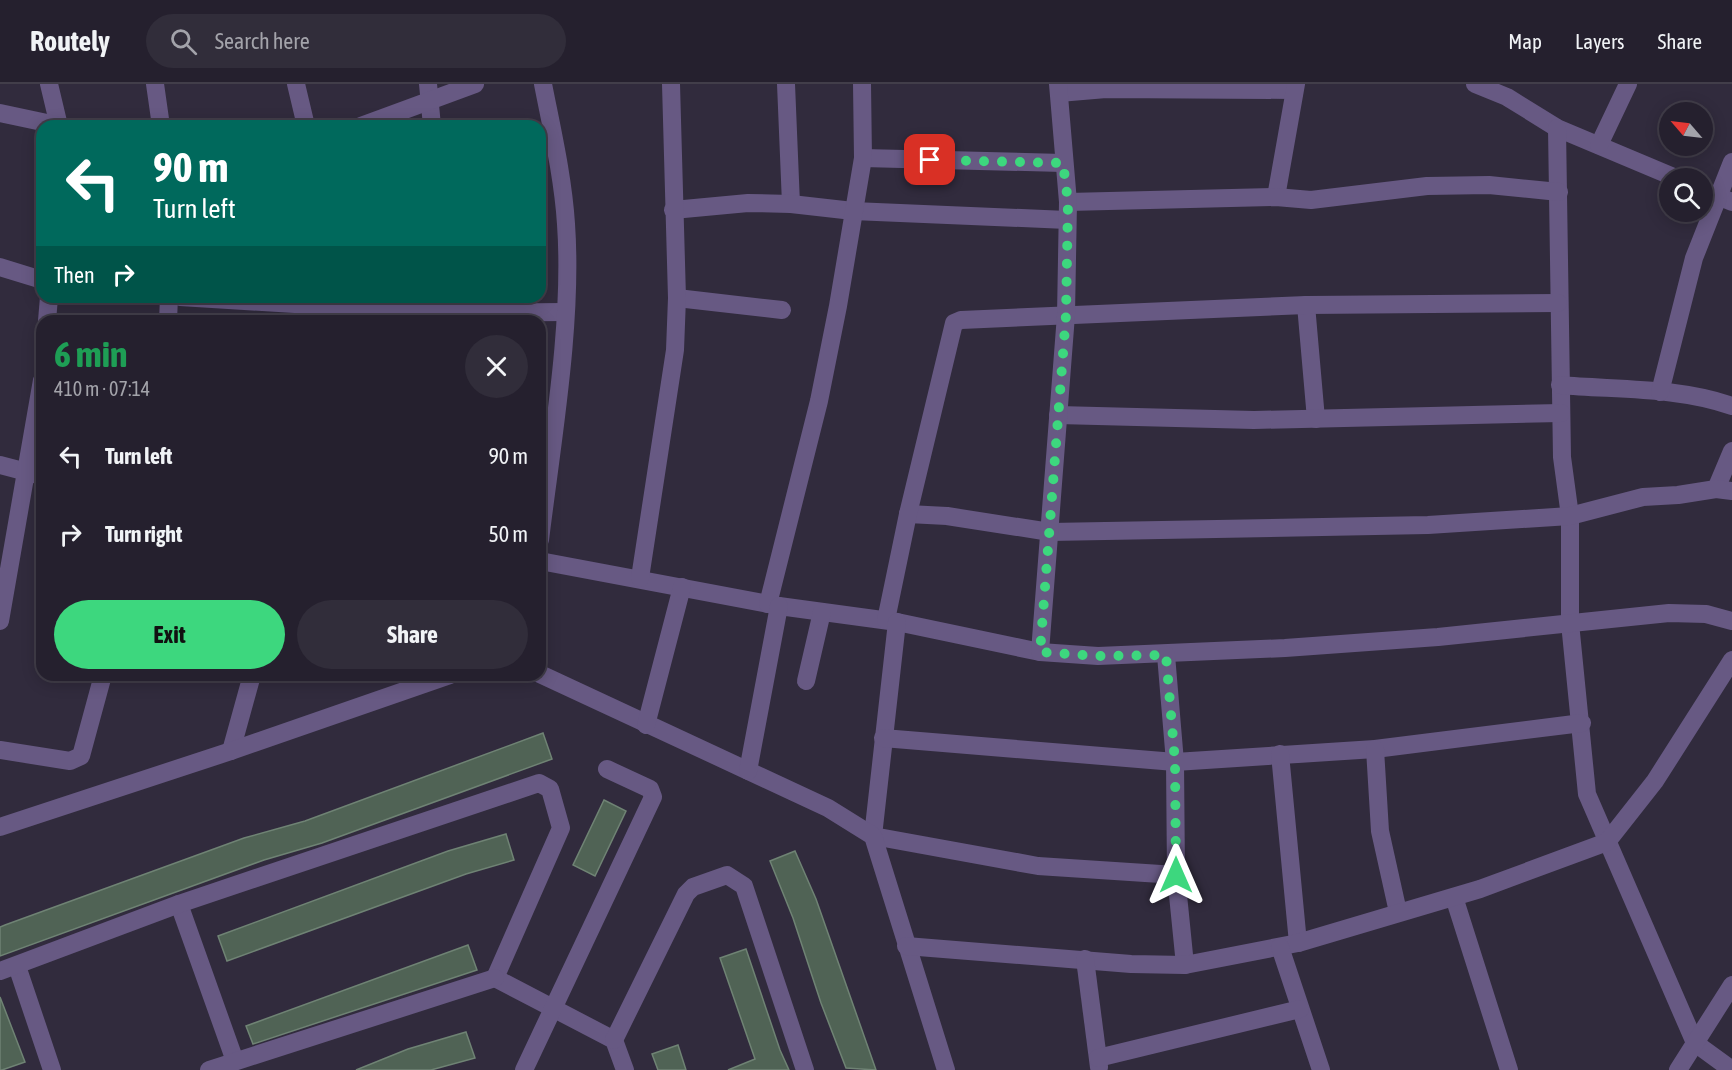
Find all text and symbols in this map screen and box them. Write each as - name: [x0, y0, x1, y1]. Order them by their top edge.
- search box: [146, 14, 566, 68]
- text: Routely: [30, 25, 110, 57]
- icon: search: [167, 25, 200, 58]
- text: Search here: [215, 28, 310, 54]
- text: Map: [1508, 29, 1542, 53]
- text: Layers: [1575, 29, 1625, 53]
- text: Share: [1658, 29, 1702, 53]
- north arrow: [1659, 102, 1713, 156]
- map controls: [1659, 102, 1713, 222]
- pin: [904, 134, 955, 185]
- text: 90 m: [153, 143, 228, 191]
- icon: arrive: [913, 143, 946, 176]
- icon: left: [54, 144, 132, 222]
- button: search: [1659, 168, 1713, 222]
- text: Turn left: [153, 193, 236, 224]
- icon: right: [107, 258, 140, 291]
- text: Then: [54, 262, 95, 288]
- text: 6 min: [54, 333, 128, 375]
- button: close: [465, 335, 528, 398]
- text: 410 m · 07:14: [54, 377, 150, 400]
- icon: left: [54, 440, 87, 473]
- text: Turn left: [105, 443, 172, 469]
- text: 90 m: [488, 443, 528, 469]
- icon: right: [54, 518, 87, 551]
- text: Turn right: [105, 521, 182, 547]
- text: 50 m: [488, 521, 528, 547]
- button: Exit: [54, 600, 285, 669]
- button: Share: [297, 600, 528, 669]
- position arrow: [1144, 843, 1208, 907]

